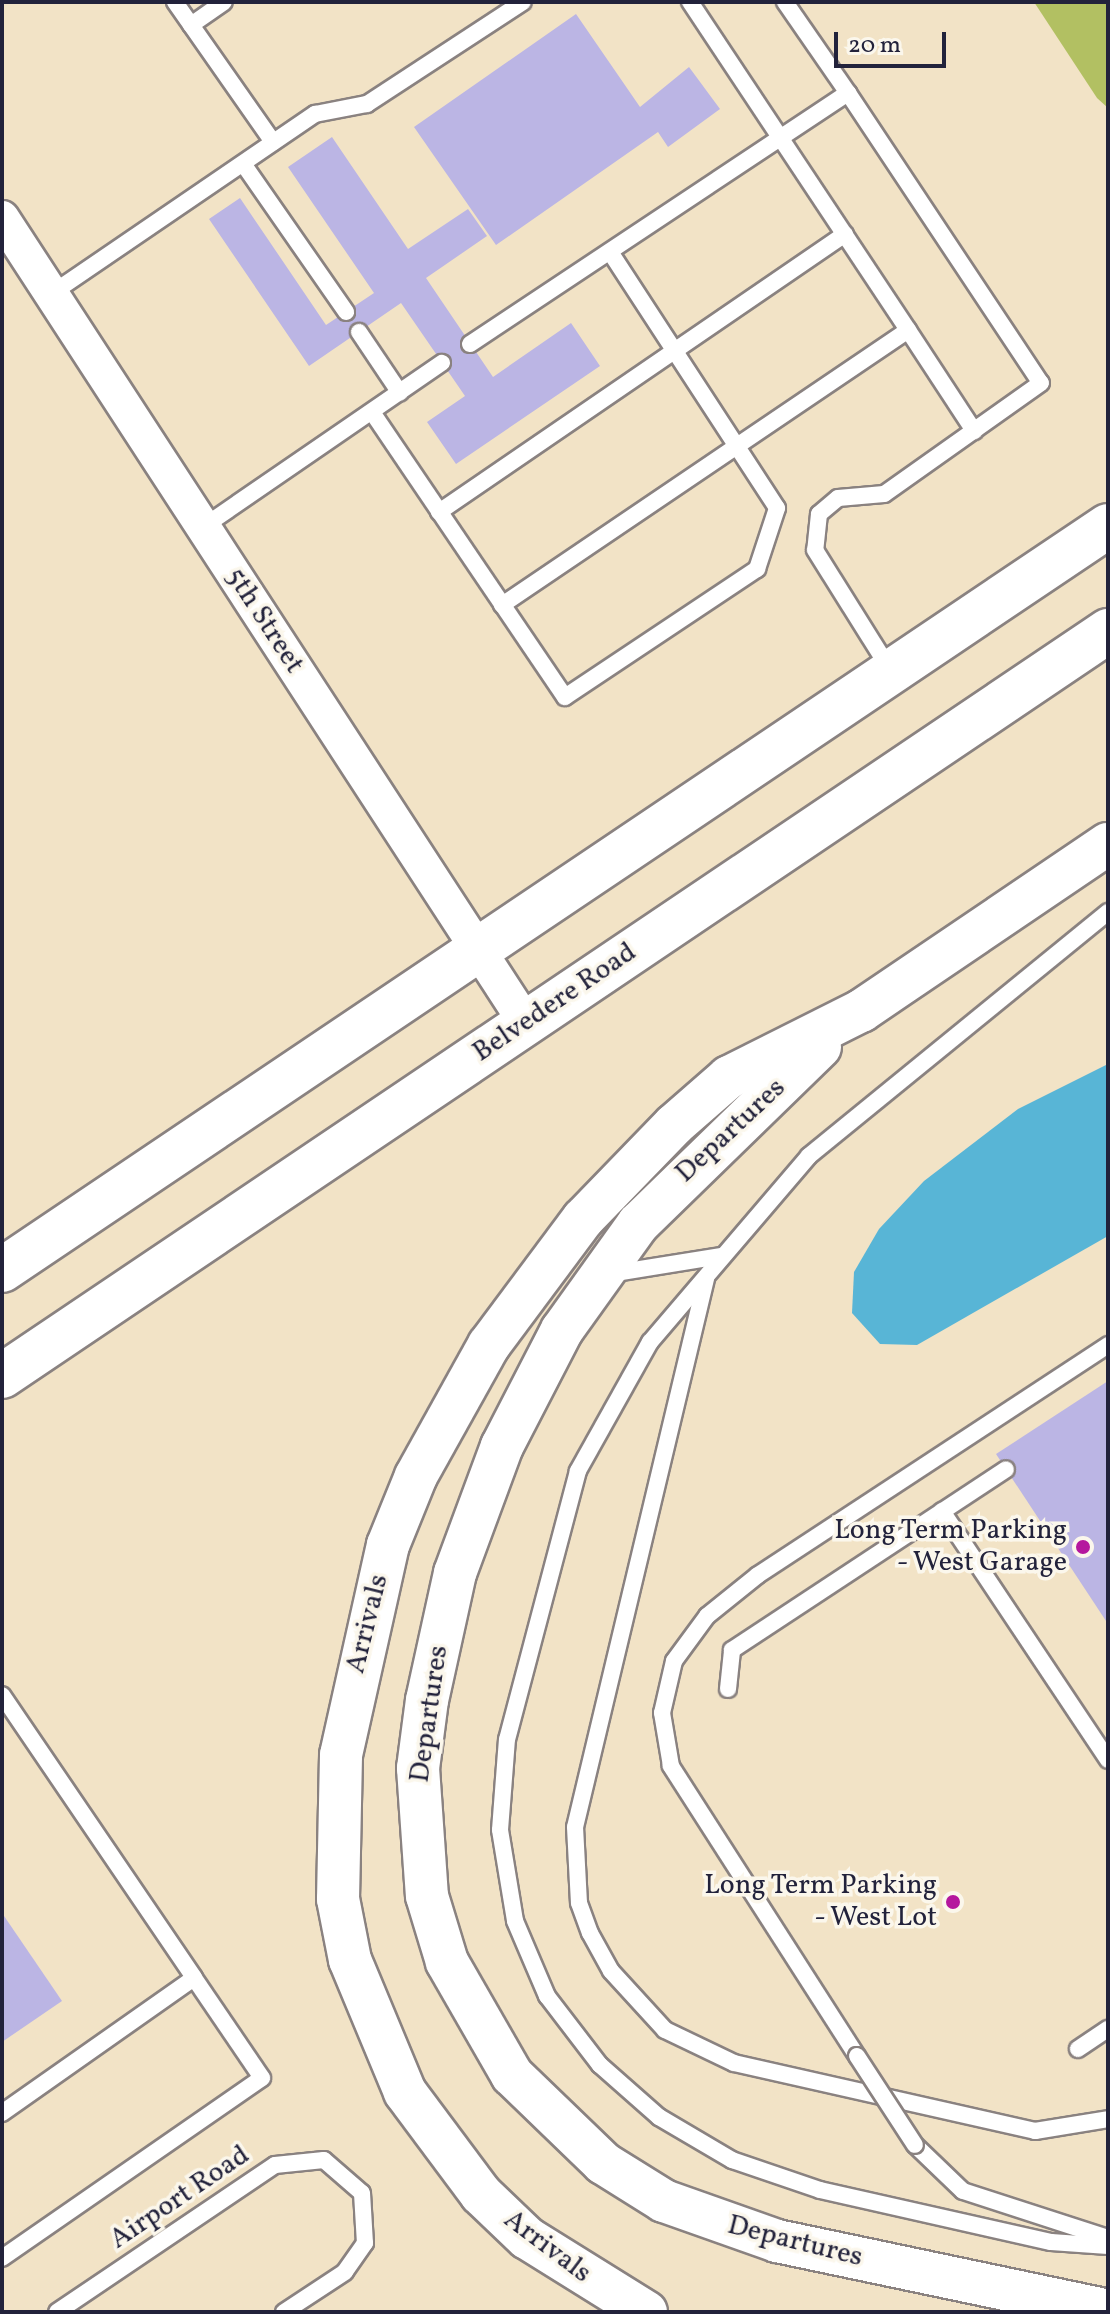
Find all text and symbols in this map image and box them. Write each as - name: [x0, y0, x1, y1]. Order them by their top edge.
- scale bar: [838, 16, 950, 66]
- text: 20 m: [848, 29, 901, 63]
- street label: 5th Street: [218, 562, 310, 680]
- street label: Belvedere Road: [467, 936, 643, 1070]
- street label: Departures: [669, 1072, 793, 1190]
- place label: Long Term Parking - West Garage: [833, 1514, 1067, 1580]
- marker: Long Term Parking - West Garage: [1074, 1538, 1092, 1556]
- street label: Arrivals: [340, 1571, 396, 1677]
- street label: Departures: [404, 1643, 456, 1785]
- place label: Long Term Parking - West Lot: [703, 1869, 937, 1935]
- marker: Long Term Parking - West Lot: [944, 1893, 962, 1911]
- street label: Airport Road: [104, 2139, 256, 2257]
- street label: Arrivals: [497, 2203, 597, 2291]
- street label: Departures: [724, 2209, 866, 2275]

